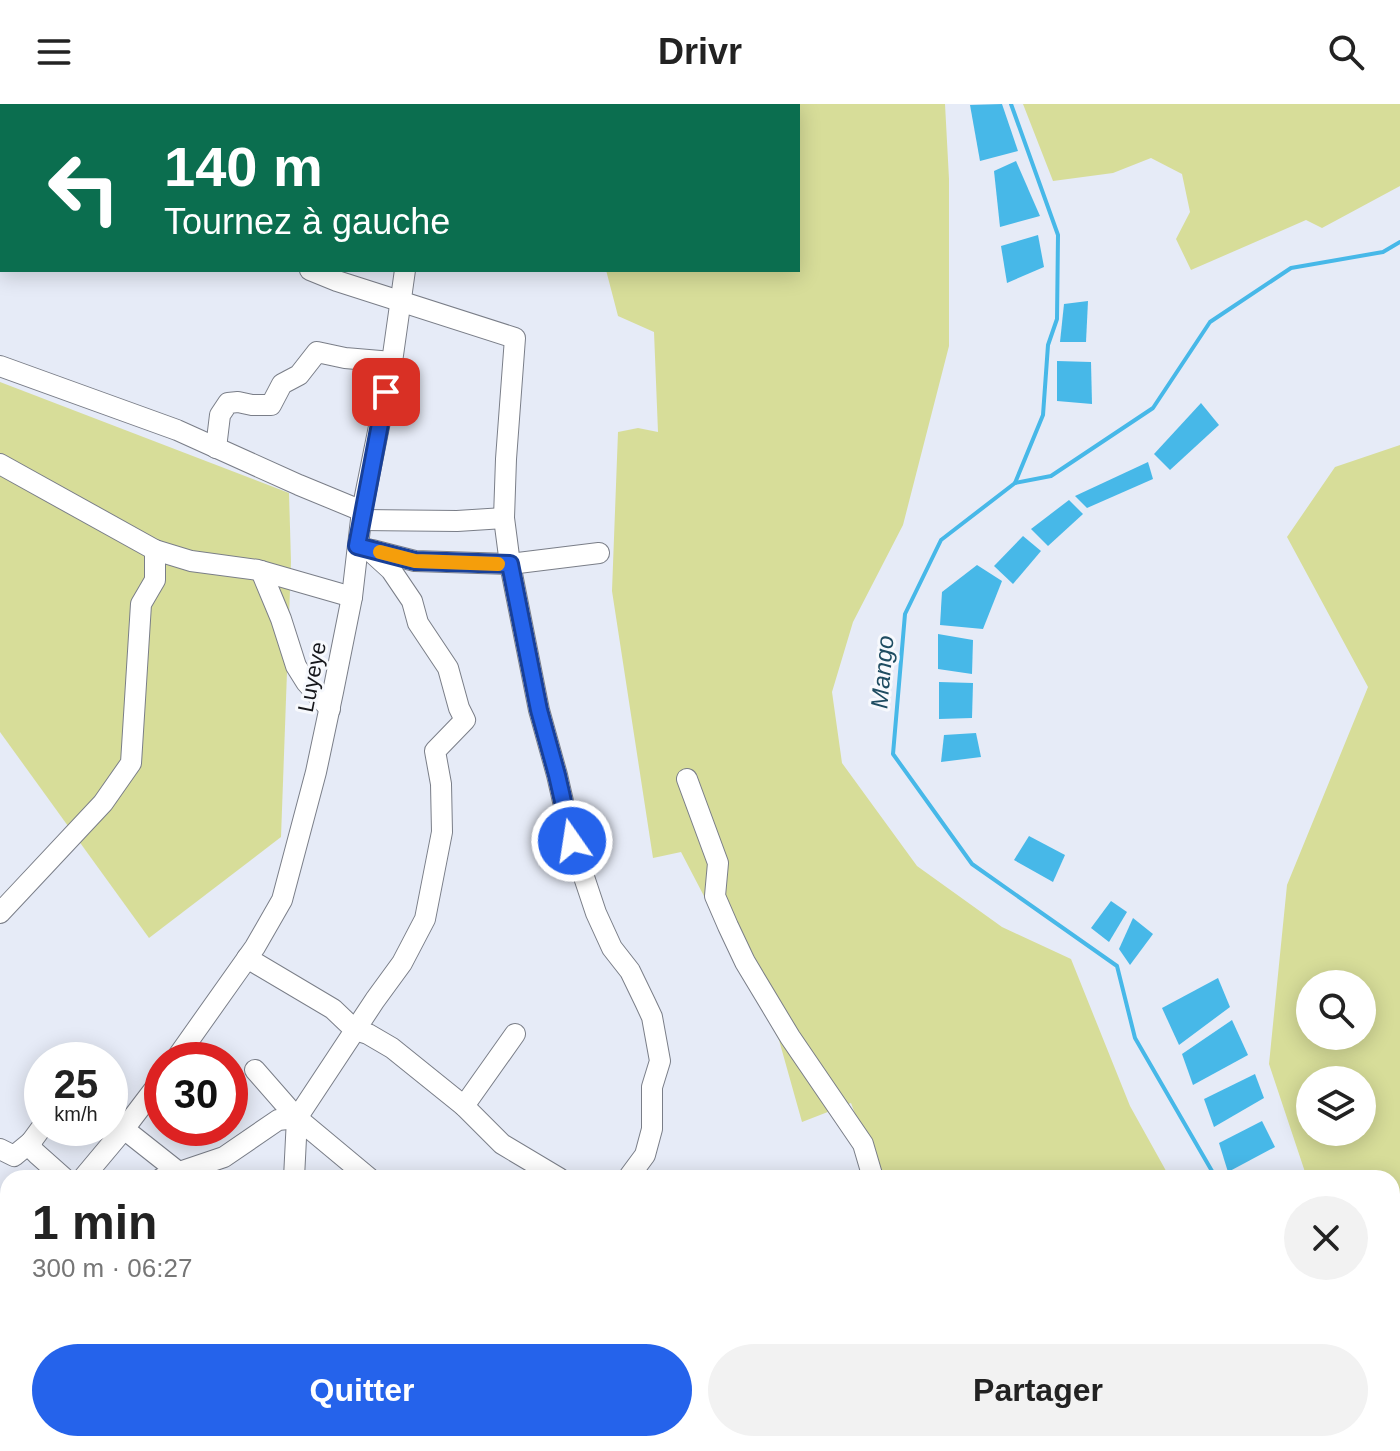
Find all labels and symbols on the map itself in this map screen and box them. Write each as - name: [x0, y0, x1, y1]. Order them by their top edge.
- pin: [352, 358, 420, 426]
- water label: Mango: [865, 634, 899, 710]
- street label: Luyeye: [293, 640, 331, 714]
- position arrow: [530, 799, 614, 883]
- speed limit sign: 30: [144, 1042, 248, 1146]

